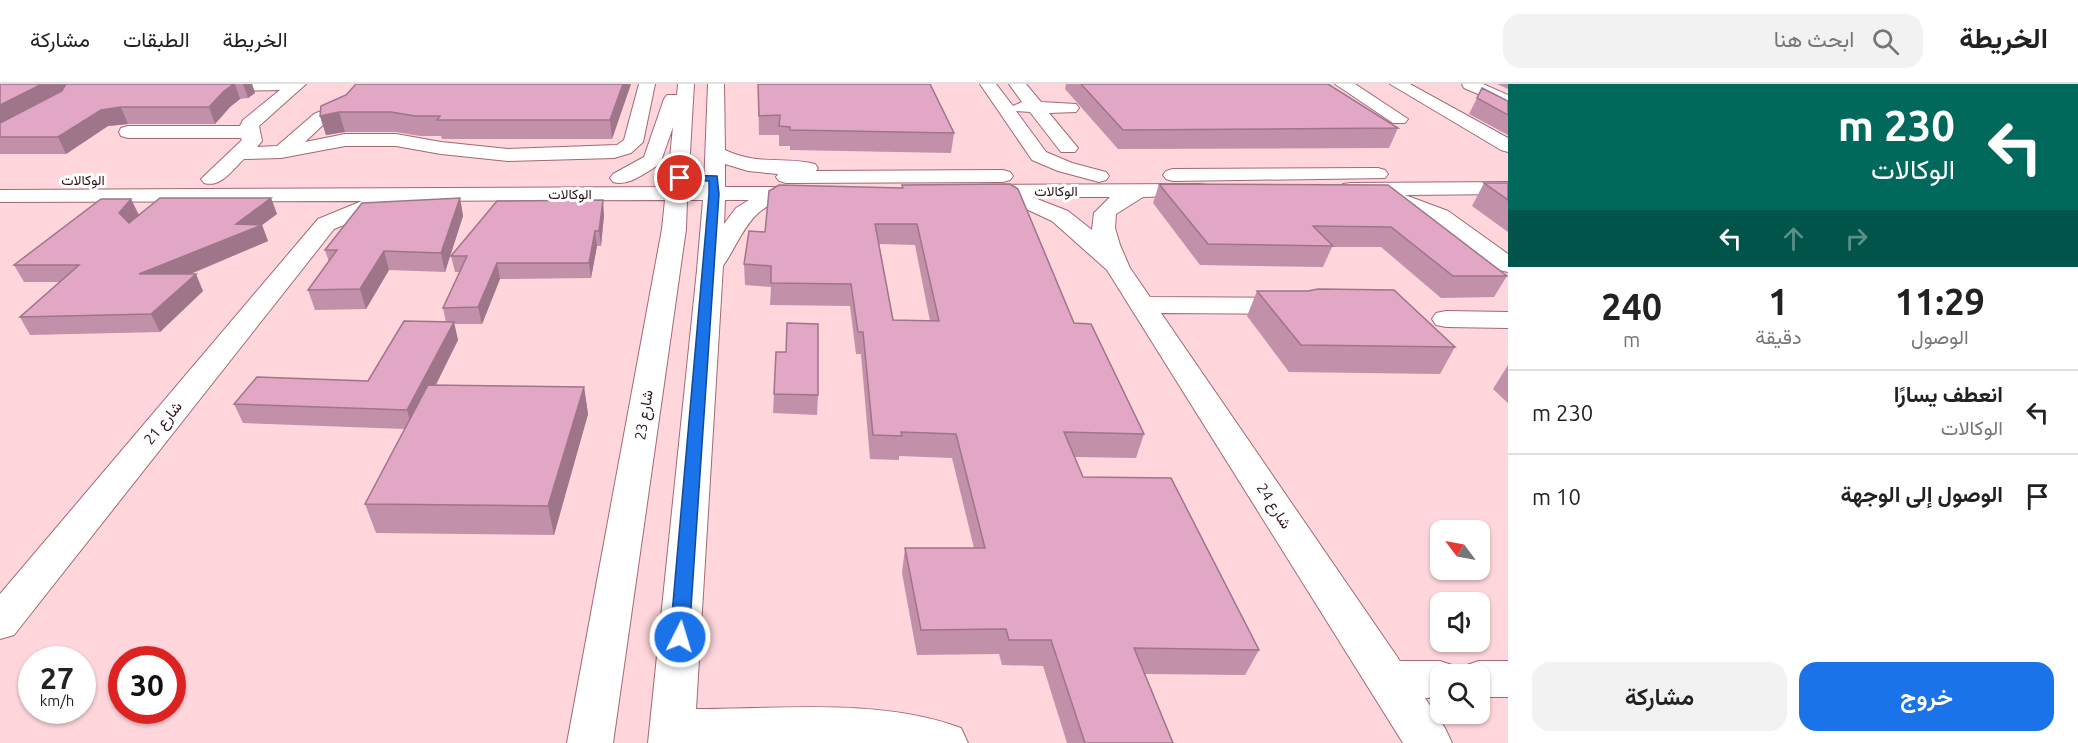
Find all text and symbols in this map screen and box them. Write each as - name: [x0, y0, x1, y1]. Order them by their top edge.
- search box: [1503, 14, 1923, 68]
- text: الخريطة: [1959, 22, 2048, 53]
- icon: search: [1869, 25, 1902, 58]
- text: ابحث هنا: [1774, 26, 1854, 51]
- text: مشاركة: [30, 27, 90, 51]
- text: الطبقات: [123, 27, 190, 51]
- text: الخريطة: [223, 27, 288, 51]
- text: 230 m: [1838, 102, 1955, 149]
- icon: left: [1976, 108, 2054, 186]
- pin: [654, 152, 705, 203]
- text: الوكالات: [1871, 154, 1955, 184]
- icon: arrive: [663, 161, 696, 194]
- street label: الوكالات: [61, 172, 105, 189]
- street label: الوكالات: [1034, 183, 1078, 200]
- street label: الوكالات: [548, 186, 592, 203]
- icon: left: [1714, 222, 1747, 255]
- icon: ahead: [1777, 222, 1810, 255]
- icon: right: [1840, 222, 1873, 255]
- text: 1: [1768, 281, 1789, 322]
- text: 11:29: [1895, 281, 1985, 322]
- text: 240: [1601, 286, 1662, 327]
- text: دقيقة: [1755, 325, 1802, 348]
- text: الوصول: [1911, 325, 1969, 348]
- text: m: [1623, 328, 1640, 351]
- text: انعطف يسارًا: [1894, 381, 2003, 406]
- street label: شارع 23: [631, 388, 659, 442]
- icon: left: [2021, 396, 2054, 429]
- street label: شارع 21: [140, 398, 188, 450]
- text: 230 m: [1532, 400, 1593, 425]
- text: الوكالات: [1941, 416, 2003, 439]
- street label: شارع 24: [1251, 480, 1295, 533]
- icon: arrive: [2021, 480, 2054, 513]
- text: الوصول إلى الوجهة: [1840, 481, 2003, 506]
- text: 10 m: [1532, 484, 1581, 509]
- north arrow: [1430, 520, 1490, 580]
- map controls: [1430, 520, 1490, 724]
- button: sound: [1430, 592, 1490, 652]
- position arrow: [648, 605, 712, 669]
- speed limit sign: 30: [108, 646, 186, 724]
- text: 27: [40, 661, 74, 695]
- button: مشاركة: [1532, 662, 1787, 731]
- button: خروج: [1799, 662, 2054, 731]
- button: search: [1430, 664, 1490, 724]
- text: km/h: [40, 692, 74, 709]

